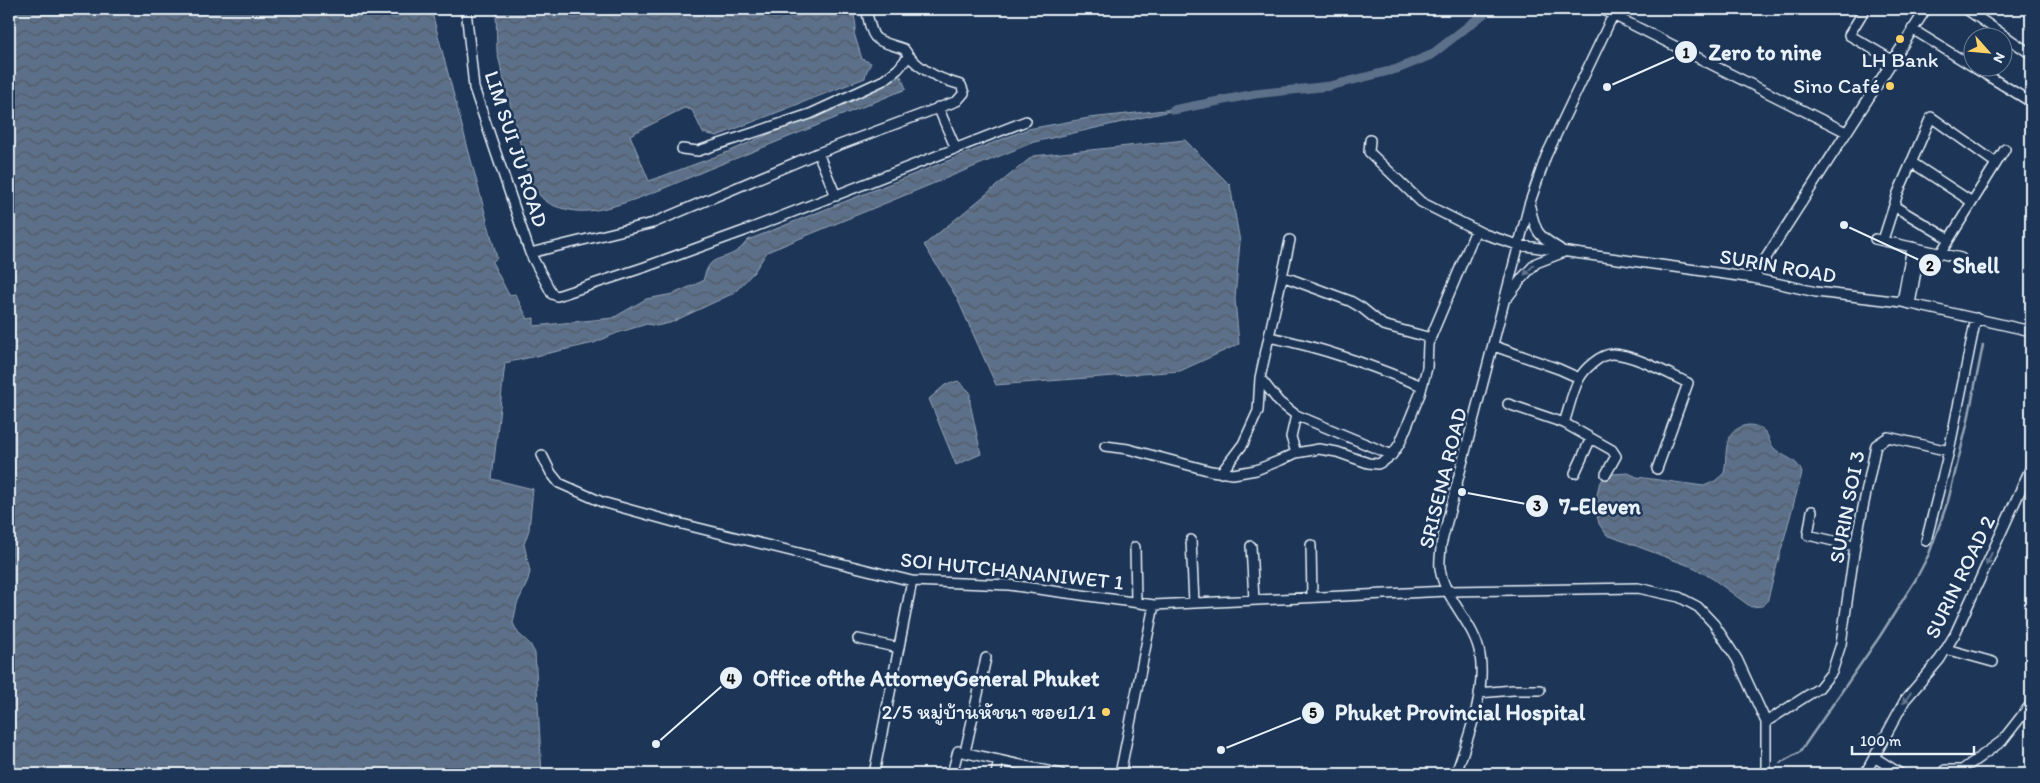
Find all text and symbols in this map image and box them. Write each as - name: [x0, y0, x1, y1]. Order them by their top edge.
- north arrow: [1962, 28, 2012, 78]
- marker: LH Bank: [1894, 33, 1906, 45]
- callout: Zero to nine: [1674, 34, 1831, 71]
- text: Zero to nine: [1708, 39, 1822, 66]
- text: 1: [1683, 44, 1690, 62]
- place label: LH Bank: [1861, 47, 1939, 72]
- text: N: [1989, 50, 2009, 66]
- street label: LIM SUI JU ROAD: [479, 68, 554, 230]
- place label: Sino Café: [1793, 73, 1880, 98]
- marker: Sino Café: [1884, 80, 1896, 92]
- street label: SURIN ROAD: [1718, 243, 1838, 288]
- callout: Shell: [1918, 247, 2010, 284]
- text: Shell: [1952, 252, 2000, 279]
- text: 2: [1926, 257, 1934, 275]
- one-way arrow: [1524, 264, 1536, 276]
- street label: SRISENA ROAD: [1413, 405, 1472, 551]
- street label: SURIN SOI 3: [1823, 449, 1870, 565]
- callout: 7-Eleven: [1524, 488, 1651, 525]
- text: 7-Eleven: [1558, 493, 1641, 520]
- text: 3: [1533, 497, 1541, 515]
- street label: SURIN ROAD 2: [1919, 511, 2000, 642]
- street label: SOI HUTCHANANIWET 1: [899, 546, 1125, 595]
- one-way arrow: [1985, 552, 1993, 566]
- callout: Office ofthe AttorneyGeneral Phuket: [718, 660, 1109, 697]
- text: Office ofthe AttorneyGeneral Phuket: [753, 665, 1100, 692]
- text: 4: [726, 670, 736, 688]
- one-way arrow: [1902, 691, 1913, 704]
- callout: Phuket Provincial Hospital: [1300, 694, 1595, 731]
- place label: 2/5 หมู่บ้านหัชนา ซอย1/1: [882, 699, 1096, 726]
- text: Phuket Provincial Hospital: [1335, 699, 1586, 726]
- text: 5: [1309, 704, 1317, 722]
- marker: 2/5 หมู่บ้านหัชนา ซอย1/1: [1100, 706, 1112, 718]
- scale bar: [1852, 723, 1975, 755]
- text: 100 m: [1860, 732, 1902, 750]

